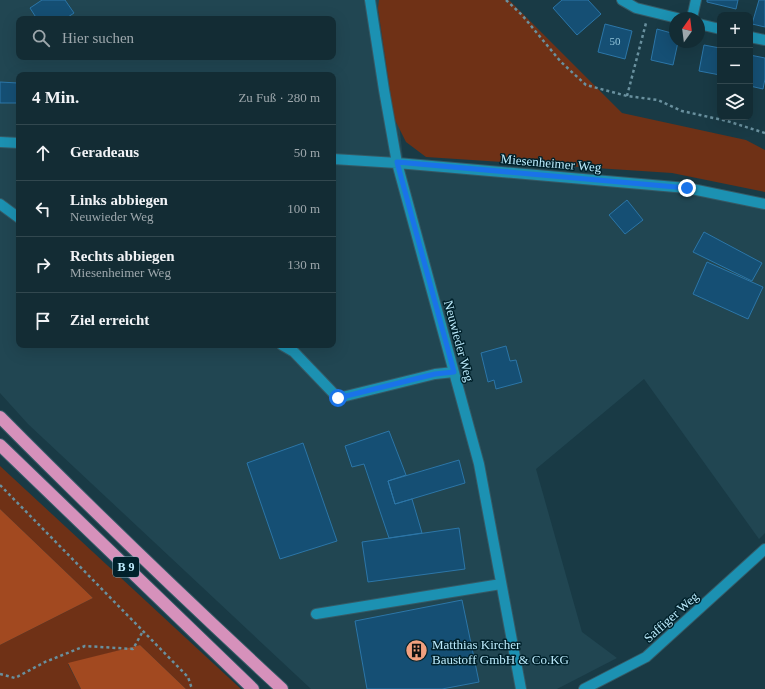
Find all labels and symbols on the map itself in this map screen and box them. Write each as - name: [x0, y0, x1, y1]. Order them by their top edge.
- north arrow: [669, 12, 705, 48]
- house number: 50: [610, 35, 621, 47]
- street label: Miesenheimer Weg: [500, 151, 602, 175]
- route end: [678, 179, 696, 197]
- street label: Neuwieder Weg: [441, 299, 477, 384]
- route start: [329, 389, 347, 407]
- road number: B 9: [113, 557, 139, 577]
- street label: Saffiger Weg: [641, 588, 702, 645]
- place label: Matthias Kircher Baustoff GmbH & Co.KG: [432, 637, 569, 667]
- building icon: Matthias Kircher Baustoff GmbH & Co.KG: [404, 638, 430, 664]

